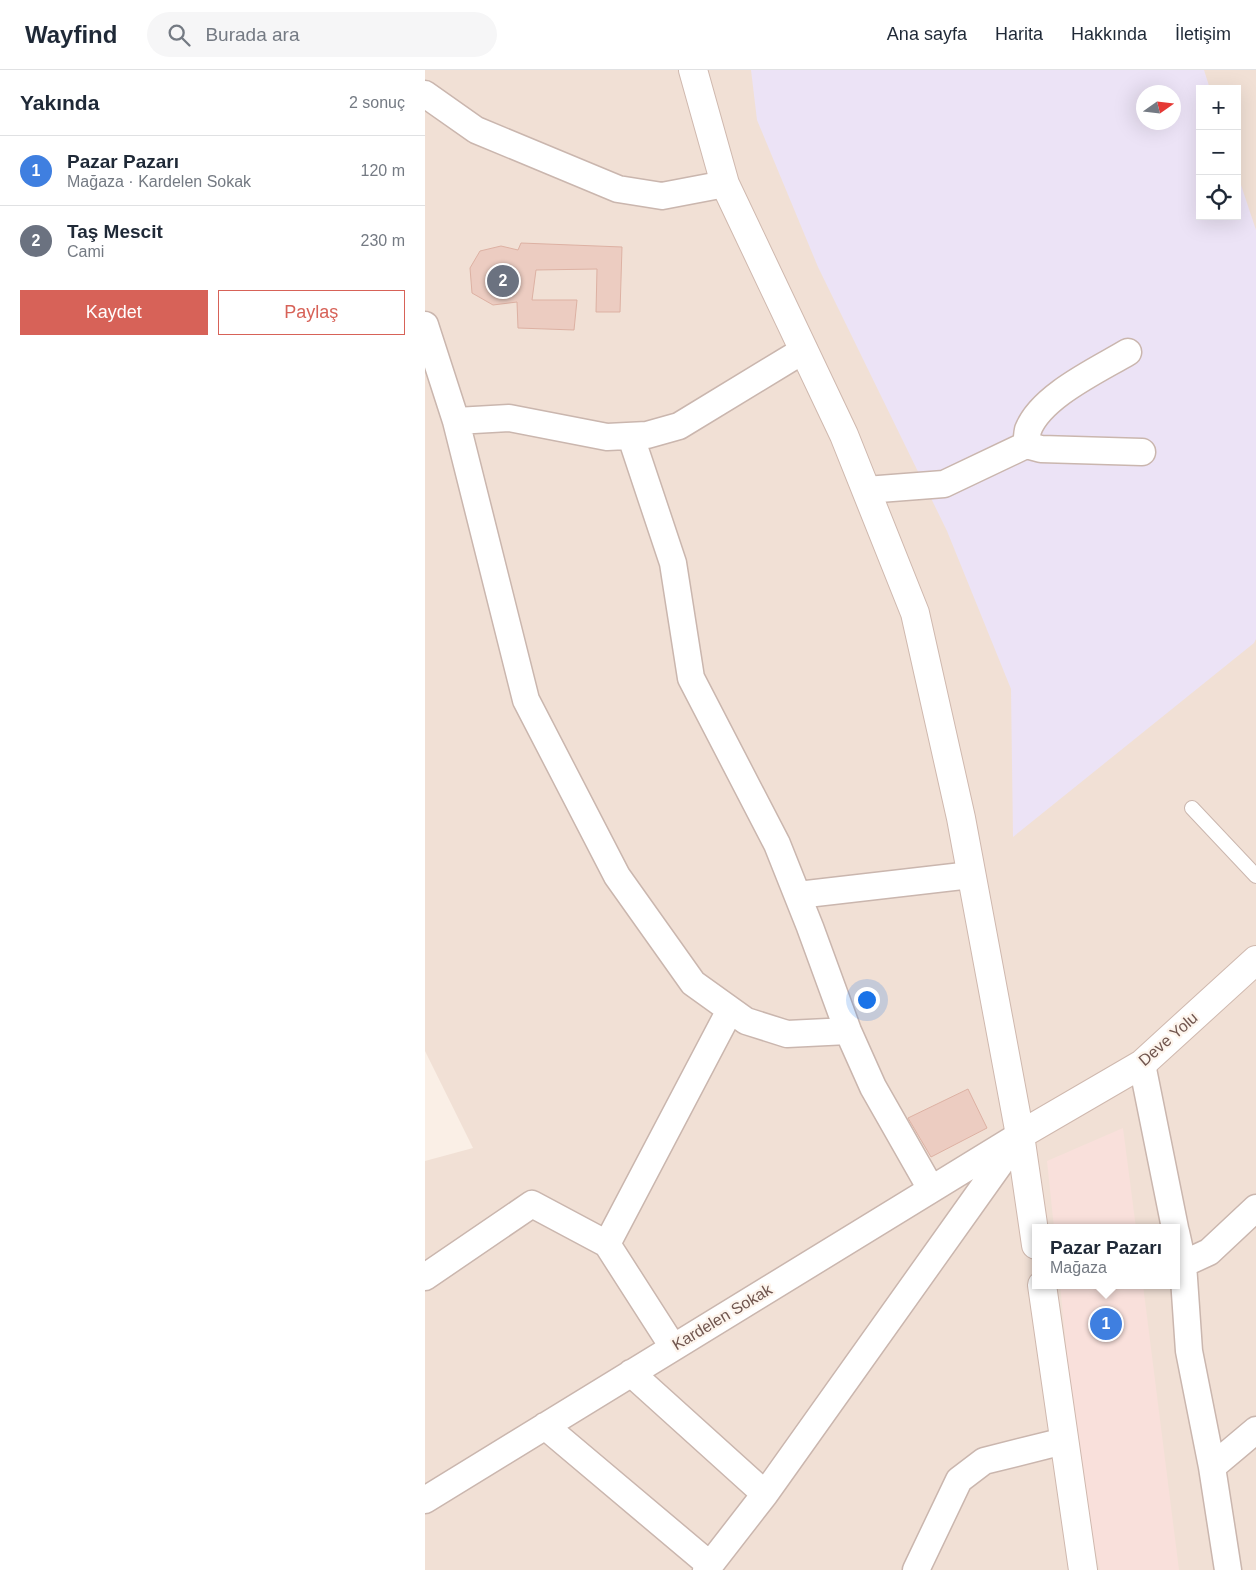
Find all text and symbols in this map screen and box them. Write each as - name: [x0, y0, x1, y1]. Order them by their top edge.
- search box: [147, 12, 497, 57]
- text: Wayfind: [25, 21, 117, 48]
- icon: search: [165, 21, 193, 49]
- text: Burada ara: [205, 24, 299, 45]
- text: Ana sayfa: [887, 24, 967, 44]
- text: Harita: [995, 24, 1043, 44]
- text: Hakkında: [1071, 24, 1147, 44]
- text: İletişim: [1175, 24, 1231, 44]
- north arrow: [1136, 85, 1181, 130]
- map controls: [1196, 85, 1241, 220]
- button: +: [1196, 85, 1241, 130]
- text: Yakında: [20, 91, 99, 114]
- text: 2 sonuç: [349, 94, 405, 111]
- button: −: [1196, 130, 1241, 175]
- text: Pazar Pazarı: [67, 151, 179, 172]
- text: 1: [32, 162, 40, 179]
- text: 120 m: [361, 162, 405, 179]
- text: Mağaza · Kardelen Sokak: [67, 173, 251, 190]
- button: locate: [1196, 175, 1241, 220]
- text: Taş Mescit: [67, 221, 163, 242]
- text: 2: [32, 232, 40, 249]
- text: 230 m: [361, 232, 405, 249]
- text: Cami: [67, 243, 104, 260]
- pin: 2: [487, 262, 519, 300]
- button: Kaydet: [20, 290, 208, 335]
- button: Paylaş: [218, 290, 405, 335]
- your location: [854, 987, 880, 1013]
- street label: Deve Yolu: [1135, 1009, 1201, 1069]
- popup: [1032, 1224, 1180, 1289]
- text: Pazar Pazarı: [1050, 1237, 1162, 1258]
- text: Mağaza: [1050, 1259, 1107, 1276]
- street label: Kardelen Sokak: [669, 1280, 776, 1353]
- pin: 1: [1090, 1305, 1122, 1343]

